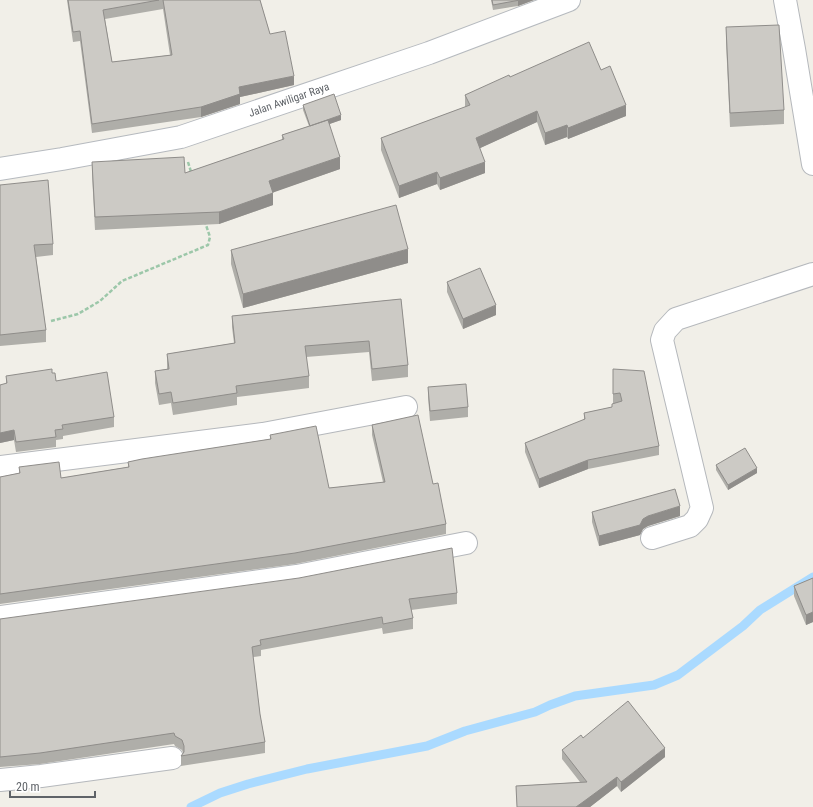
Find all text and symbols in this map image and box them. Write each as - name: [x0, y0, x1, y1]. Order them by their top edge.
- street label: Jalan Awiligar Raya: [247, 80, 331, 120]
- scale bar: [10, 773, 95, 799]
- text: 20 m: [16, 780, 40, 794]

